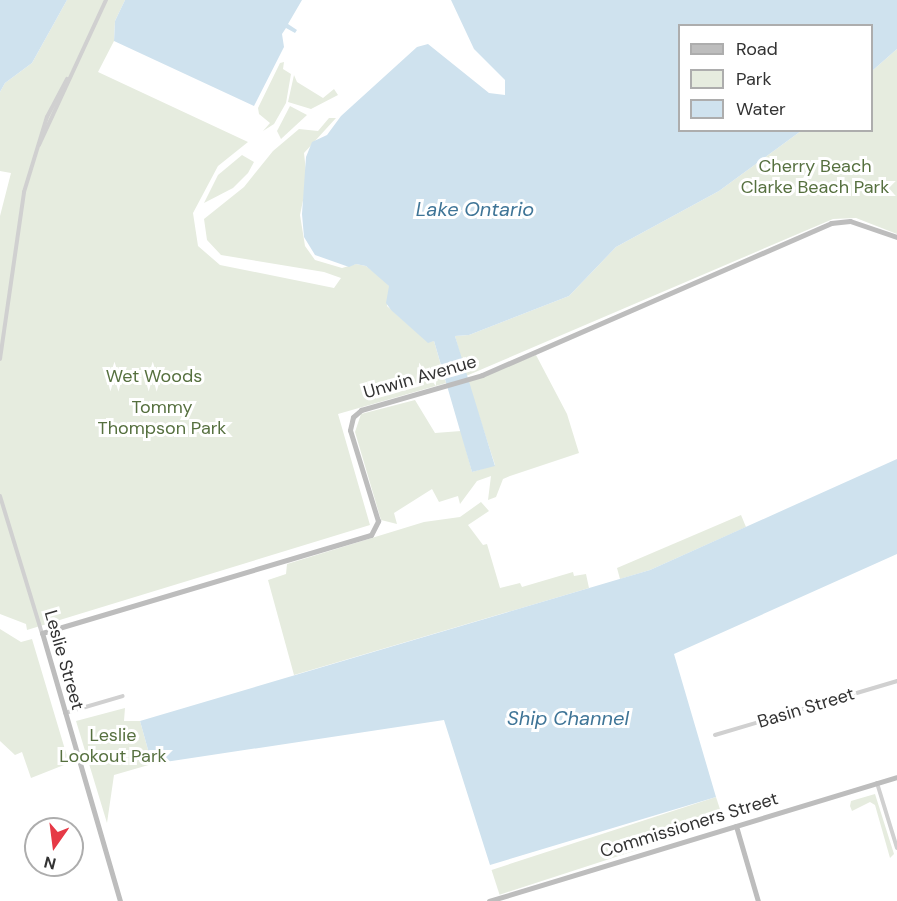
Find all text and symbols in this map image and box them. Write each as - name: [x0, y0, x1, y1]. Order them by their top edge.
- legend: [678, 24, 873, 132]
- text: Road: [736, 37, 778, 61]
- text: Park: [736, 67, 772, 91]
- text: Water: [736, 97, 786, 121]
- park label: Cherry Beach Clarke Beach Park: [741, 156, 889, 198]
- water label: Lake Ontario: [416, 197, 534, 221]
- street label: Unwin Avenue: [361, 351, 479, 403]
- park label: Wet Woods: [106, 365, 202, 387]
- park label: Tommy Thompson Park: [98, 397, 226, 440]
- street label: Leslie Street: [39, 608, 89, 712]
- street label: Basin Street: [755, 683, 857, 733]
- water label: Ship Channel: [507, 706, 629, 730]
- park label: Leslie Lookout Park: [59, 725, 167, 768]
- street label: Commissioners Street: [597, 788, 781, 862]
- north arrow: [24, 817, 84, 877]
- text: N: [42, 851, 58, 875]

